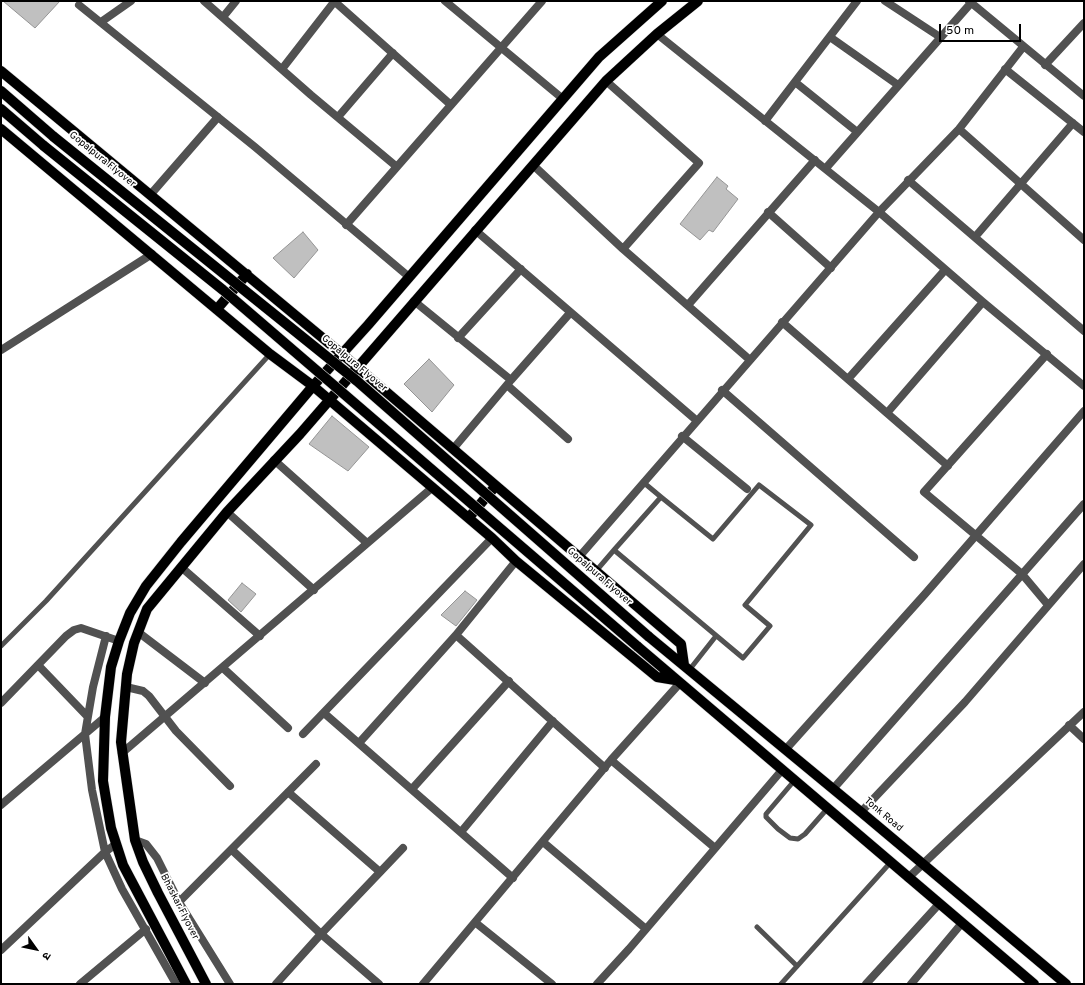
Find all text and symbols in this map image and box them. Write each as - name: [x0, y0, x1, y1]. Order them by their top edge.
- scale bar: [941, 16, 1023, 42]
- text: 50 m: [946, 23, 974, 39]
- street label: Gopalpura Flyover: [66, 129, 138, 191]
- street label: Gopalpura Flyover: [319, 333, 389, 395]
- street label: Gopalpura Flyover: [564, 546, 634, 608]
- street label: Tonk Road: [861, 795, 905, 835]
- street label: Bhaskar Flyover: [157, 872, 201, 942]
- north arrow: [16, 929, 56, 969]
- text: उ: [38, 949, 54, 962]

